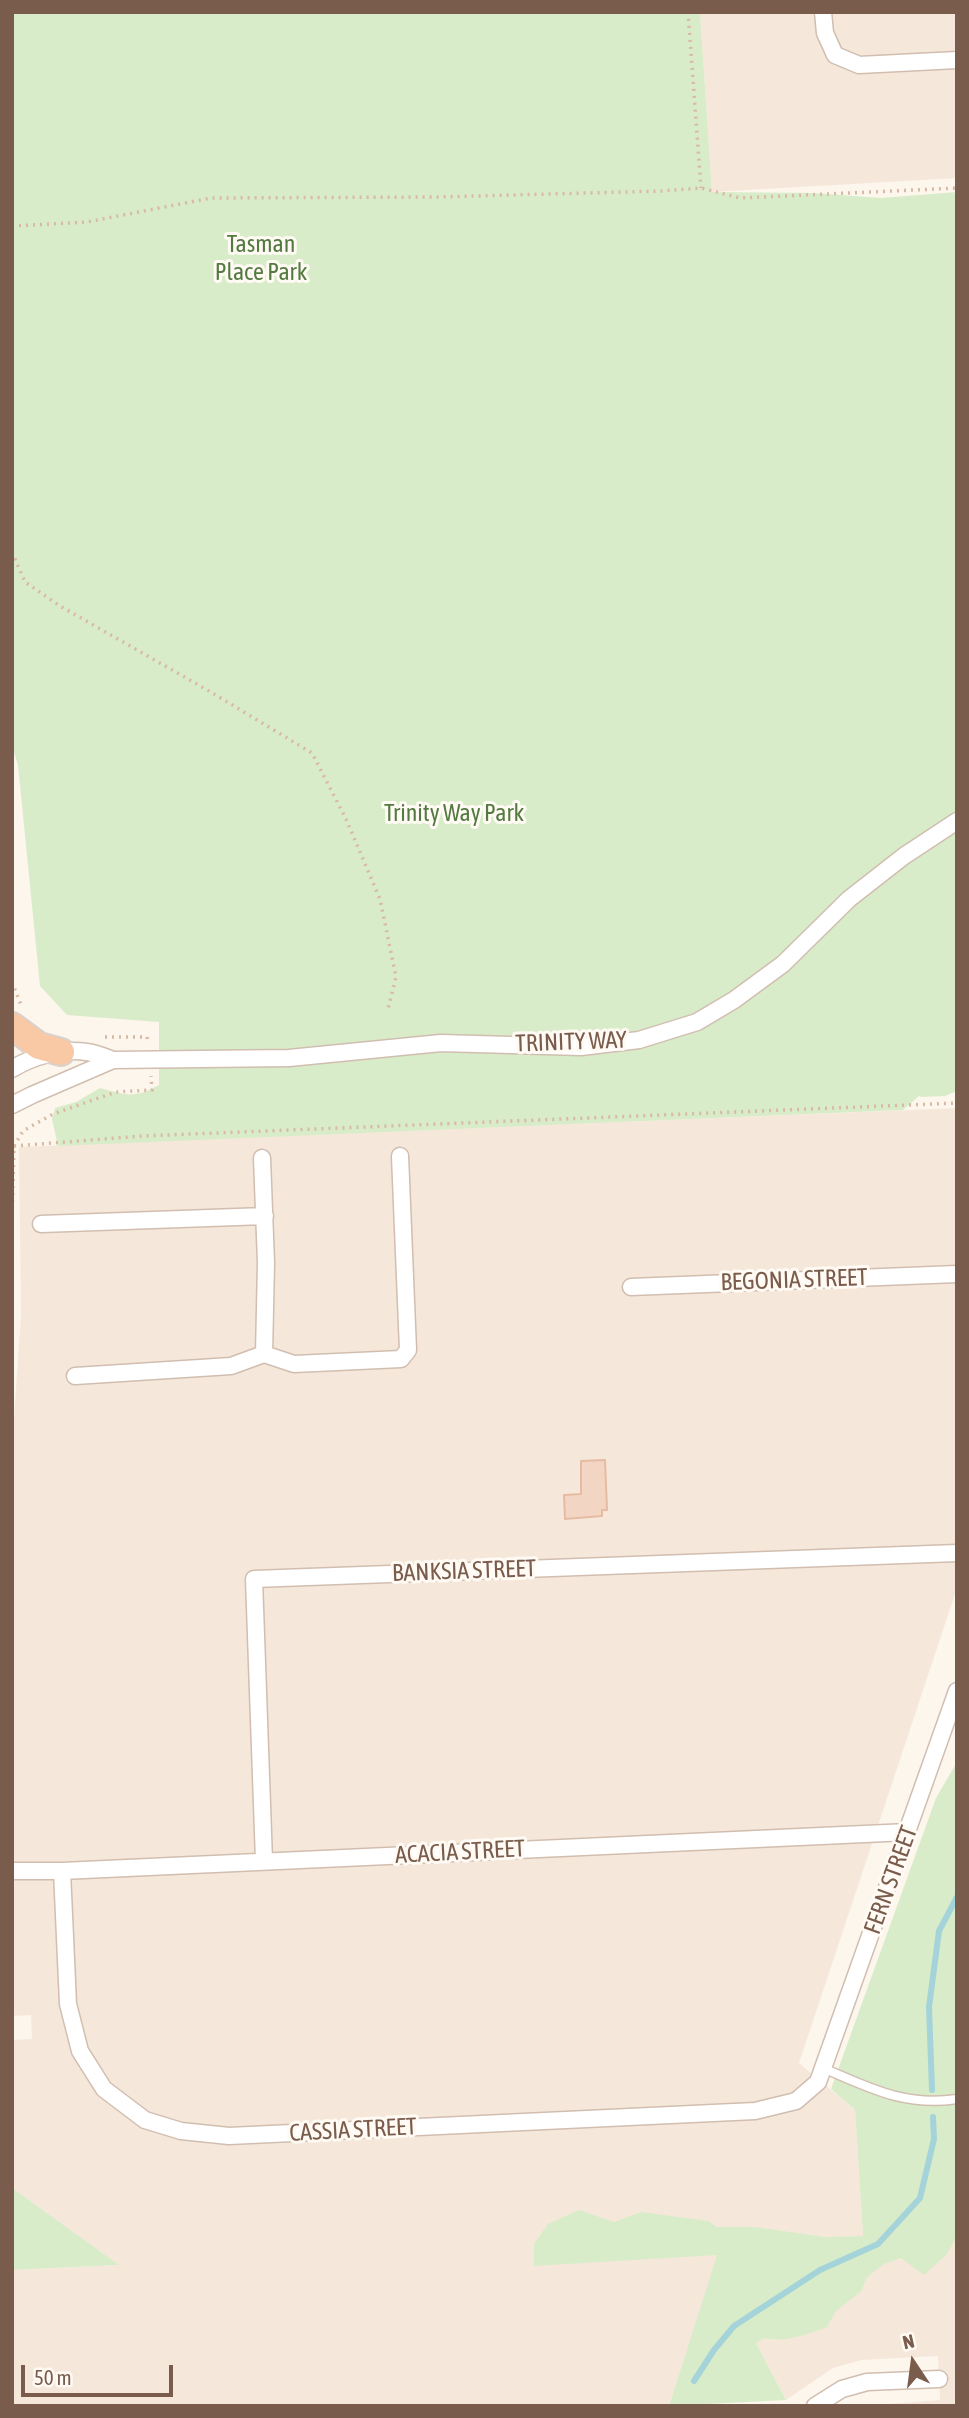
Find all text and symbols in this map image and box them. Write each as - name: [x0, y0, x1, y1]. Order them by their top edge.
- park label: Tasman Place Park: [215, 230, 307, 286]
- park label: Trinity Way Park: [384, 799, 524, 827]
- street label: TRINITY WAY: [515, 1026, 627, 1058]
- street label: BEGONIA STREET: [720, 1263, 868, 1297]
- street label: BANKSIA STREET: [392, 1554, 536, 1588]
- street label: FERN STREET: [858, 1822, 924, 1938]
- street label: ACACIA STREET: [394, 1834, 526, 1870]
- street label: CASSIA STREET: [289, 2112, 417, 2148]
- north arrow: [878, 2327, 948, 2397]
- text: N: [900, 2330, 916, 2354]
- scale bar: [24, 2352, 177, 2396]
- text: 50 m: [34, 2365, 72, 2389]

